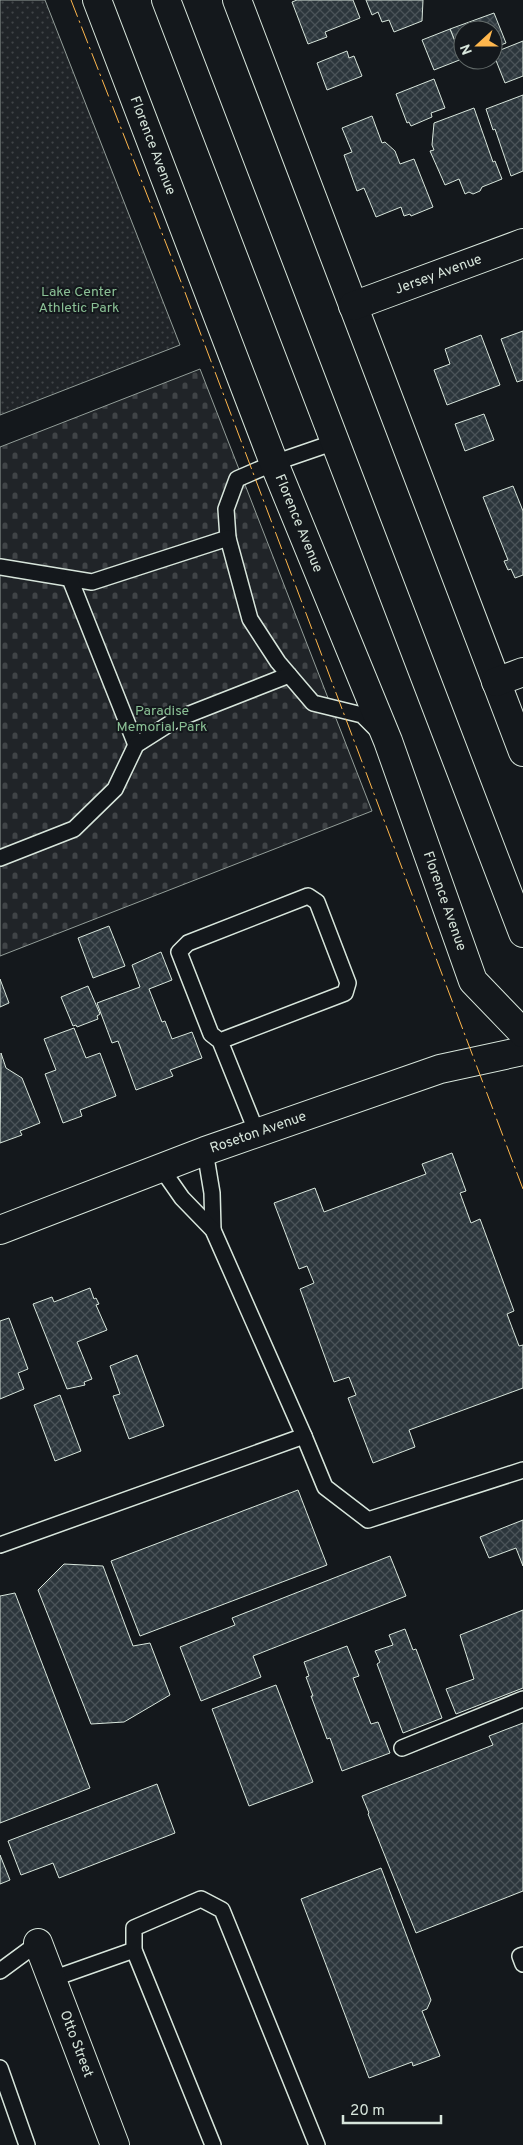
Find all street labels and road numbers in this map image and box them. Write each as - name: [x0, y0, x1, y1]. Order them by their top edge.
- street label: Florence Avenue: [126, 94, 179, 198]
- street label: Jersey Avenue: [393, 251, 484, 298]
- street label: Florence Avenue: [271, 472, 326, 575]
- street label: Florence Avenue: [419, 849, 470, 953]
- street label: Roseton Avenue: [208, 1108, 309, 1157]
- street label: Otto Street: [56, 2008, 97, 2080]

